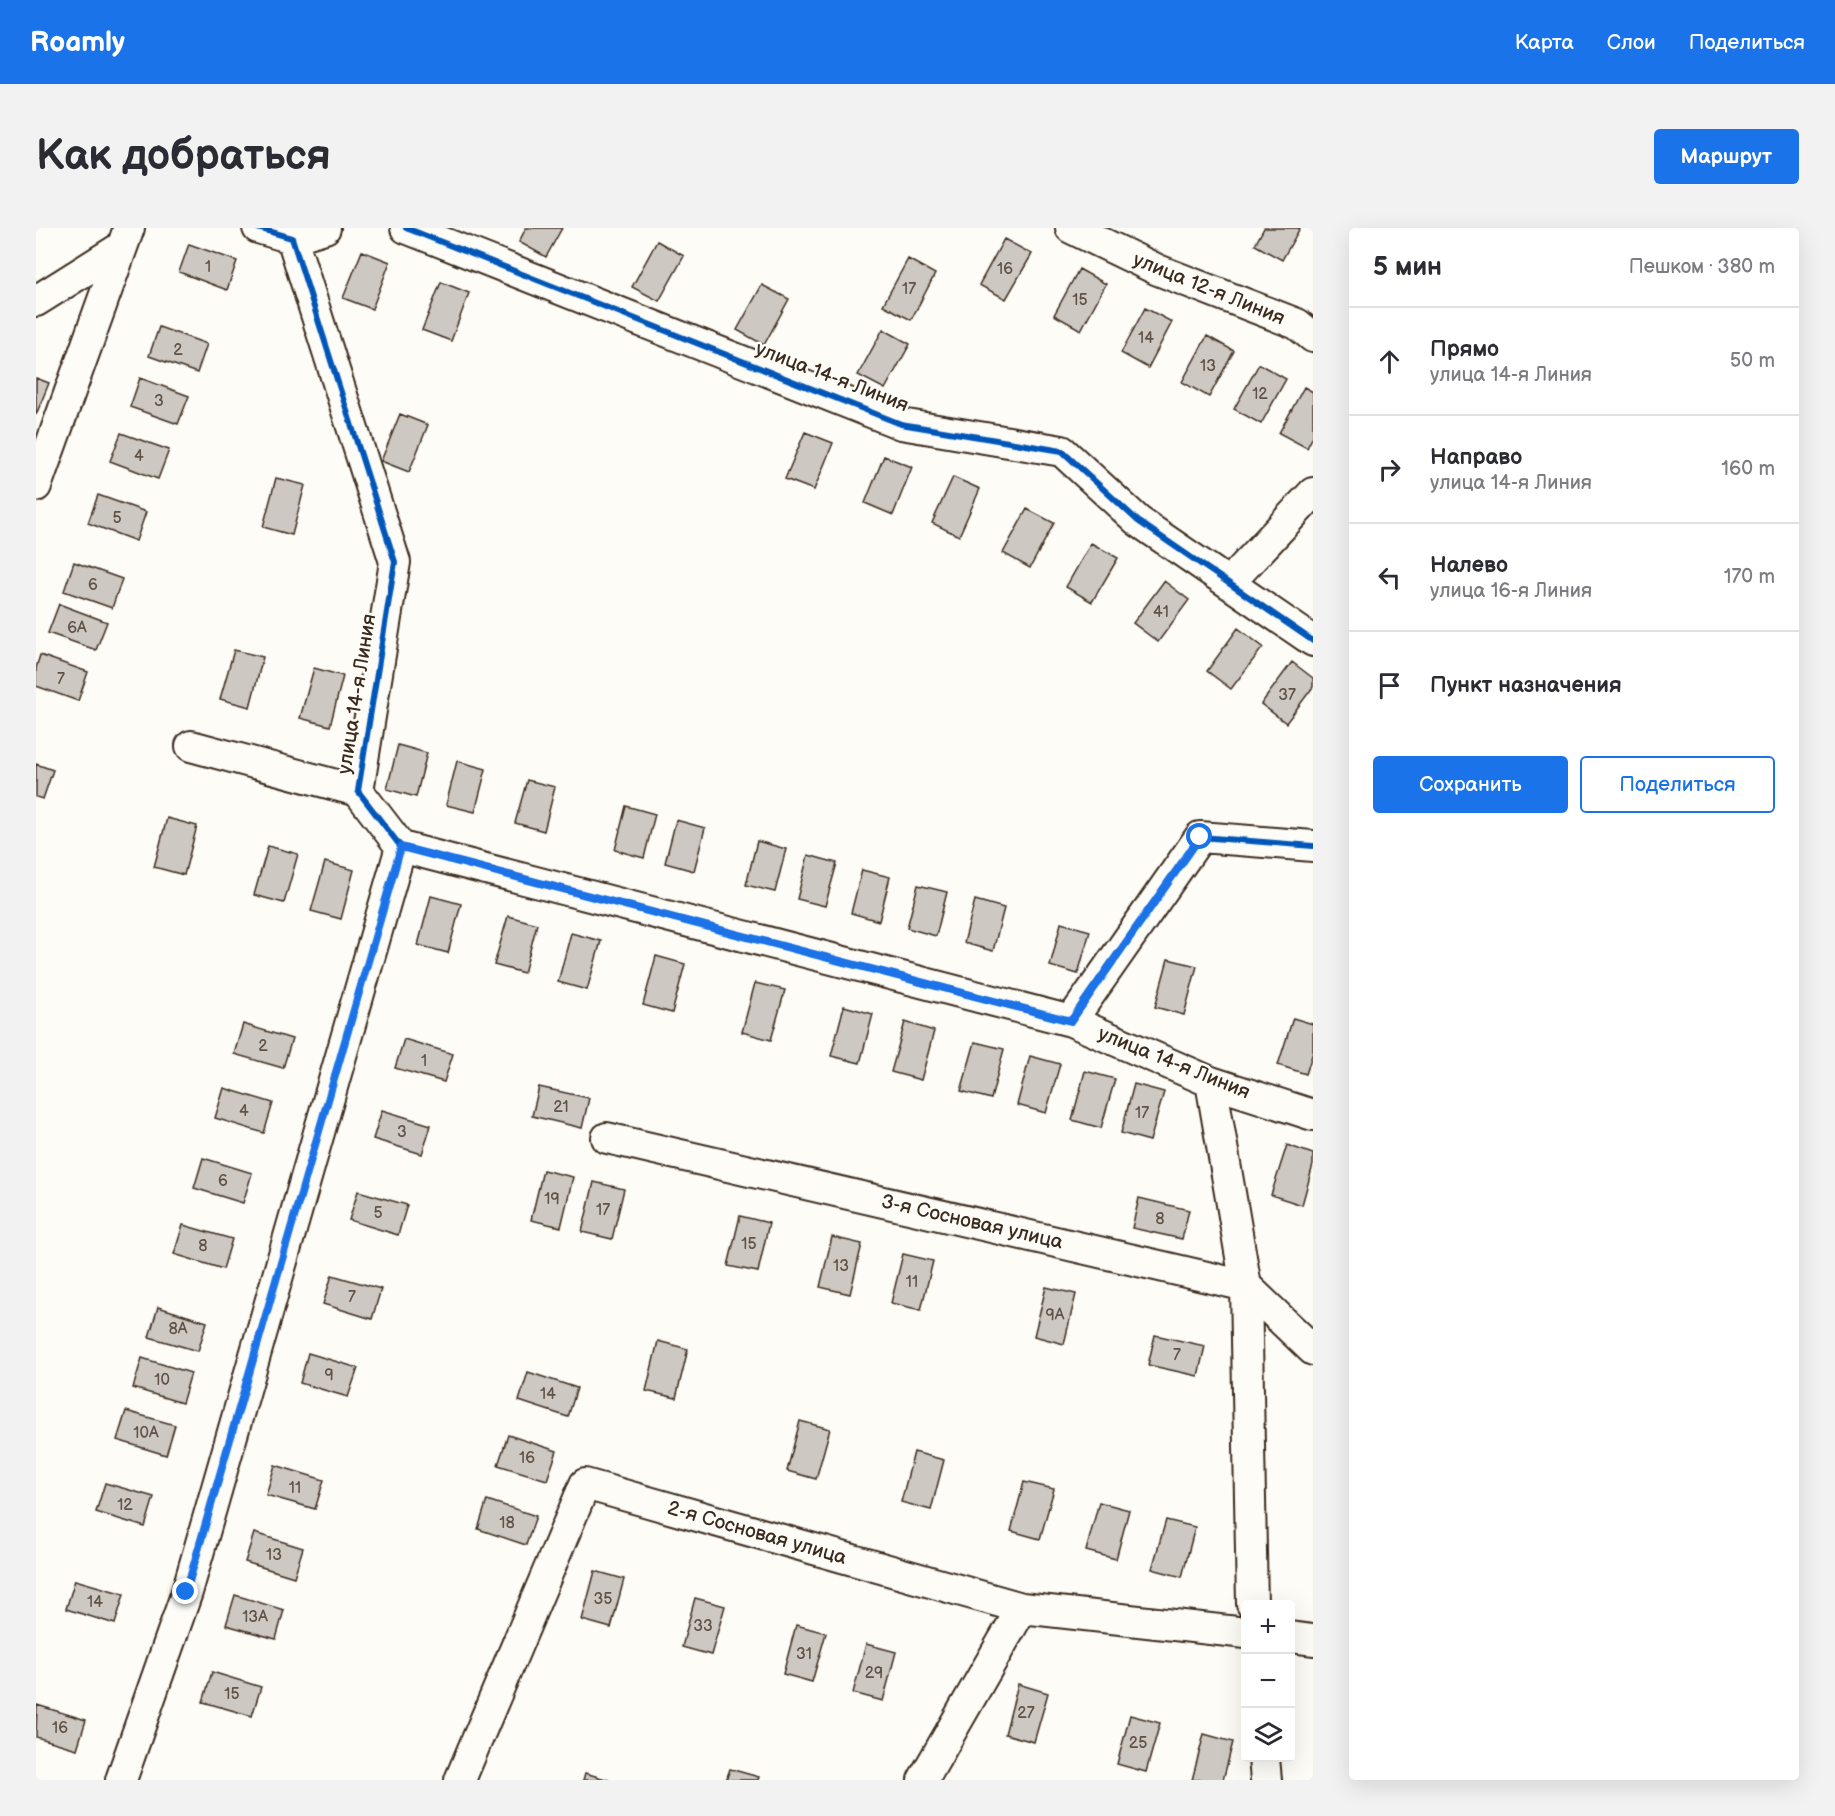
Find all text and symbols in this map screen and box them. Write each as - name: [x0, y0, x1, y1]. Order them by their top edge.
- text: Roamly: [30, 26, 125, 59]
- text: Карта: [1515, 30, 1574, 55]
- text: Слои: [1607, 30, 1656, 55]
- text: Поделиться: [1689, 30, 1805, 55]
- button: Маршрут: [1654, 129, 1799, 184]
- text: Как добраться: [36, 131, 331, 182]
- street label: улица 12-я Линия: [1130, 248, 1288, 330]
- text: 5 мин: [1373, 252, 1442, 283]
- text: Пешком · 380 m: [1629, 255, 1775, 279]
- house number: 1: [205, 258, 211, 277]
- house number: 16: [997, 260, 1013, 279]
- house number: 17: [902, 280, 916, 299]
- house number: 15: [1072, 291, 1088, 310]
- house number: 14: [1138, 329, 1154, 348]
- text: Прямо: [1430, 336, 1499, 363]
- street label: улица 14-я Линия: [752, 337, 912, 417]
- house number: 2: [173, 341, 183, 360]
- icon: ahead: [1373, 345, 1406, 378]
- text: 50 m: [1730, 349, 1775, 373]
- house number: 13: [1200, 357, 1216, 376]
- text: улица 14-я Линия: [1430, 363, 1592, 387]
- house number: 12: [1252, 385, 1268, 404]
- house number: 3: [154, 392, 164, 411]
- text: Направо: [1430, 444, 1522, 471]
- house number: 4: [134, 447, 144, 466]
- icon: right: [1373, 453, 1406, 486]
- text: 160 m: [1721, 457, 1775, 481]
- text: улица 14-я Линия: [1430, 471, 1592, 495]
- house number: 5: [112, 509, 122, 528]
- text: Налево: [1430, 552, 1508, 579]
- icon: left: [1373, 561, 1406, 594]
- text: 170 m: [1724, 565, 1775, 589]
- house number: 6: [88, 576, 98, 595]
- text: улица 16-я Линия: [1430, 579, 1592, 603]
- house number: 41: [1153, 603, 1169, 622]
- street label: улица 14-я Линия: [332, 612, 382, 776]
- house number: 6А: [67, 619, 87, 638]
- icon: arrive: [1373, 669, 1406, 702]
- house number: 7: [57, 670, 65, 689]
- text: Пункт назначения: [1430, 672, 1622, 699]
- house number: 37: [1278, 686, 1296, 705]
- button: Сохранить: [1373, 756, 1568, 813]
- button: Поделиться: [1580, 756, 1775, 813]
- route start: [1186, 823, 1212, 849]
- street label: улица 14-я Линия: [1094, 1022, 1254, 1104]
- house number: 2: [258, 1037, 268, 1056]
- house number: 1: [421, 1052, 427, 1071]
- house number: 21: [553, 1098, 569, 1117]
- house number: 4: [239, 1102, 249, 1121]
- house number: 17: [1135, 1104, 1149, 1123]
- house number: 3: [397, 1123, 407, 1142]
- house number: 6: [218, 1172, 228, 1191]
- street label: 3-я Сосновая улица: [879, 1189, 1065, 1255]
- house number: 19: [544, 1190, 560, 1209]
- house number: 17: [596, 1201, 610, 1220]
- house number: 5: [373, 1204, 383, 1223]
- house number: 8: [1155, 1210, 1165, 1229]
- house number: 15: [741, 1235, 757, 1254]
- house number: 8: [198, 1237, 208, 1256]
- house number: 13: [833, 1257, 849, 1276]
- house number: 11: [906, 1273, 918, 1292]
- house number: 7: [348, 1288, 356, 1307]
- house number: 9А: [1046, 1306, 1065, 1325]
- house number: 8А: [168, 1320, 188, 1339]
- house number: 7: [1173, 1346, 1181, 1365]
- house number: 9: [324, 1366, 334, 1385]
- house number: 10: [154, 1371, 170, 1390]
- house number: 14: [540, 1385, 556, 1404]
- house number: 10А: [133, 1424, 159, 1443]
- house number: 16: [519, 1449, 535, 1468]
- house number: 11: [289, 1479, 301, 1498]
- house number: 12: [117, 1496, 133, 1515]
- street label: 2-я Сосновая улица: [665, 1496, 850, 1570]
- house number: 18: [499, 1514, 515, 1533]
- house number: 13: [266, 1546, 282, 1565]
- route end: [172, 1578, 198, 1604]
- house number: 35: [593, 1590, 613, 1609]
- house number: 14: [87, 1593, 103, 1612]
- map controls: [1241, 1600, 1295, 1762]
- button: +: [1241, 1600, 1295, 1654]
- house number: 13А: [242, 1608, 268, 1627]
- house number: 33: [693, 1617, 713, 1636]
- house number: 31: [796, 1645, 812, 1664]
- button: −: [1241, 1654, 1295, 1708]
- house number: 29: [865, 1664, 883, 1683]
- house number: 15: [224, 1685, 240, 1704]
- house number: 27: [1017, 1704, 1035, 1723]
- button: layers: [1241, 1708, 1295, 1762]
- house number: 16: [52, 1719, 68, 1738]
- house number: 25: [1129, 1734, 1147, 1753]

